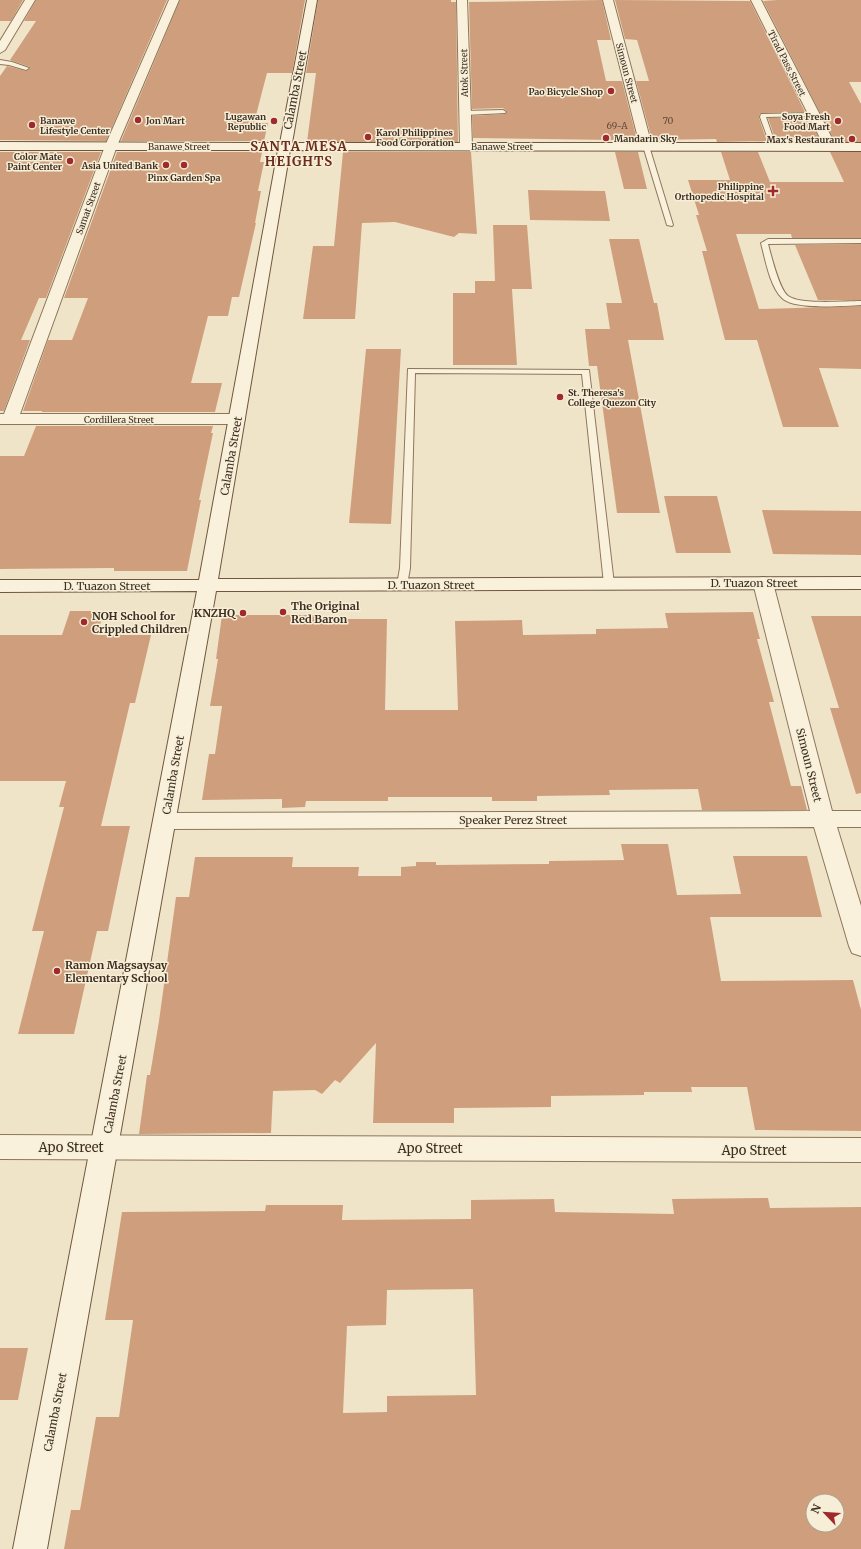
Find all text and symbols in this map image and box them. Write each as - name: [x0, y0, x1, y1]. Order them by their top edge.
- street label: Tirad Pass Street: [766, 28, 809, 98]
- street label: Simoun Street: [614, 42, 640, 105]
- street label: Atok Street: [458, 48, 470, 98]
- street label: Calamba Street: [280, 49, 310, 131]
- place label: Pao Bicycle Shop: [529, 86, 603, 97]
- marker: Pao Bicycle Shop: [606, 86, 616, 96]
- place label: Lugawan Republic: [225, 111, 266, 132]
- place label: Soya Fresh Food Mart: [782, 111, 830, 132]
- place label: Banawe Lifestyle Center: [40, 115, 110, 136]
- marker: Jon Mart: [133, 115, 143, 125]
- place label: Jon Mart: [145, 115, 185, 126]
- house number: 70: [663, 115, 674, 126]
- marker: Lugawan Republic: [269, 116, 279, 126]
- marker: Soya Fresh Food Mart: [833, 116, 843, 126]
- marker: Banawe Lifestyle Center: [27, 120, 37, 130]
- house number: 69-A: [607, 120, 628, 131]
- place label: Karol Philippines Food Corporation: [376, 127, 454, 148]
- marker: Karol Philippines Food Corporation: [363, 132, 373, 142]
- marker: Mandarin Sky: [601, 133, 611, 143]
- place label: Mandarin Sky: [614, 133, 678, 144]
- place label: Max's Restaurant: [766, 134, 844, 145]
- marker: Max's Restaurant: [847, 134, 857, 144]
- district label: SANTA MESA HEIGHTS: [250, 138, 348, 170]
- street label: Banawe Street: [148, 141, 210, 152]
- street label: Banawe Street: [471, 141, 533, 152]
- place label: Color Mate Paint Center: [7, 151, 62, 172]
- marker: Color Mate Paint Center: [65, 156, 75, 166]
- place label: Asia United Bank: [81, 160, 158, 171]
- marker: Asia United Bank: [161, 160, 171, 170]
- marker: Pinx Garden Spa: [179, 160, 189, 170]
- place label: Pinx Garden Spa: [147, 172, 221, 183]
- street label: Samat Street: [73, 180, 103, 236]
- place label: Philippine Orthopedic Hospital: [675, 181, 764, 202]
- marker: Philippine Orthopedic Hospital: [767, 185, 779, 197]
- place label: St. Theresa's College Quezon City: [568, 387, 657, 408]
- marker: St. Theresa's College Quezon City: [555, 392, 565, 402]
- street label: Cordillera Street: [84, 414, 154, 425]
- street label: Calamba Street: [217, 415, 245, 497]
- street label: D. Tuazon Street: [710, 576, 798, 590]
- street label: D. Tuazon Street: [387, 578, 475, 592]
- street label: D. Tuazon Street: [63, 579, 151, 593]
- place label: The Original Red Baron: [291, 599, 360, 626]
- place label: KNZHQ: [194, 606, 236, 620]
- marker: The Original Red Baron: [278, 607, 288, 617]
- marker: KNZHQ: [238, 608, 248, 618]
- place label: NOH School for Crippled Children: [92, 609, 188, 636]
- marker: NOH School for Crippled Children: [79, 617, 89, 627]
- street label: Simoun Street: [793, 727, 825, 804]
- street label: Calamba Street: [159, 734, 187, 816]
- street label: Speaker Perez Street: [459, 813, 568, 827]
- place label: Ramon Magsaysay Elementary School: [65, 958, 168, 985]
- marker: Ramon Magsaysay Elementary School: [52, 966, 62, 976]
- street label: Calamba Street: [100, 1053, 130, 1135]
- street label: Apo Street: [37, 1139, 104, 1156]
- street label: Apo Street: [396, 1140, 463, 1157]
- street label: Apo Street: [720, 1142, 787, 1159]
- street label: Calamba Street: [40, 1371, 70, 1453]
- north arrow: [805, 1493, 845, 1533]
- text: N: [808, 1502, 824, 1516]

